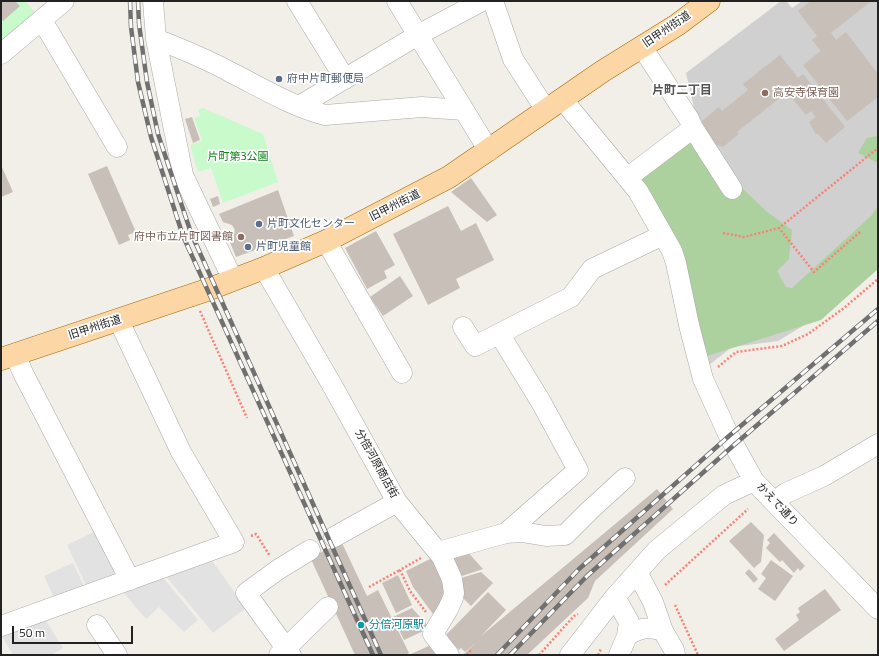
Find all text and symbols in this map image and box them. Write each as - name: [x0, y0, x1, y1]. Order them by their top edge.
- street label: 旧甲州街道: [641, 9, 693, 51]
- place label: 府中片町郵便局: [287, 72, 364, 86]
- marker: 府中片町郵便局: [274, 74, 284, 84]
- district label: 片町二丁目: [652, 84, 712, 98]
- place label: 高安寺保育園: [773, 86, 839, 100]
- marker: 高安寺保育園: [760, 88, 770, 98]
- park label: 片町第3公園: [207, 150, 269, 164]
- street label: 旧甲州街道: [368, 188, 422, 224]
- place label: 片町文化センター: [267, 217, 355, 231]
- marker: 片町文化センター: [254, 219, 264, 229]
- place label: 府中市立片町図書館: [134, 230, 233, 244]
- marker: 府中市立片町図書館: [236, 232, 246, 242]
- place label: 片町児童館: [256, 240, 311, 254]
- marker: 片町児童館: [243, 242, 253, 252]
- street label: 旧甲州街道: [67, 313, 123, 343]
- street label: 分倍河原商店街: [352, 427, 400, 501]
- street label: かえで通り: [753, 480, 801, 530]
- scale bar: [14, 618, 135, 644]
- place label: 分倍河原駅: [369, 618, 424, 632]
- marker: 分倍河原駅: [356, 620, 366, 630]
- text: 50 m: [19, 623, 45, 642]

